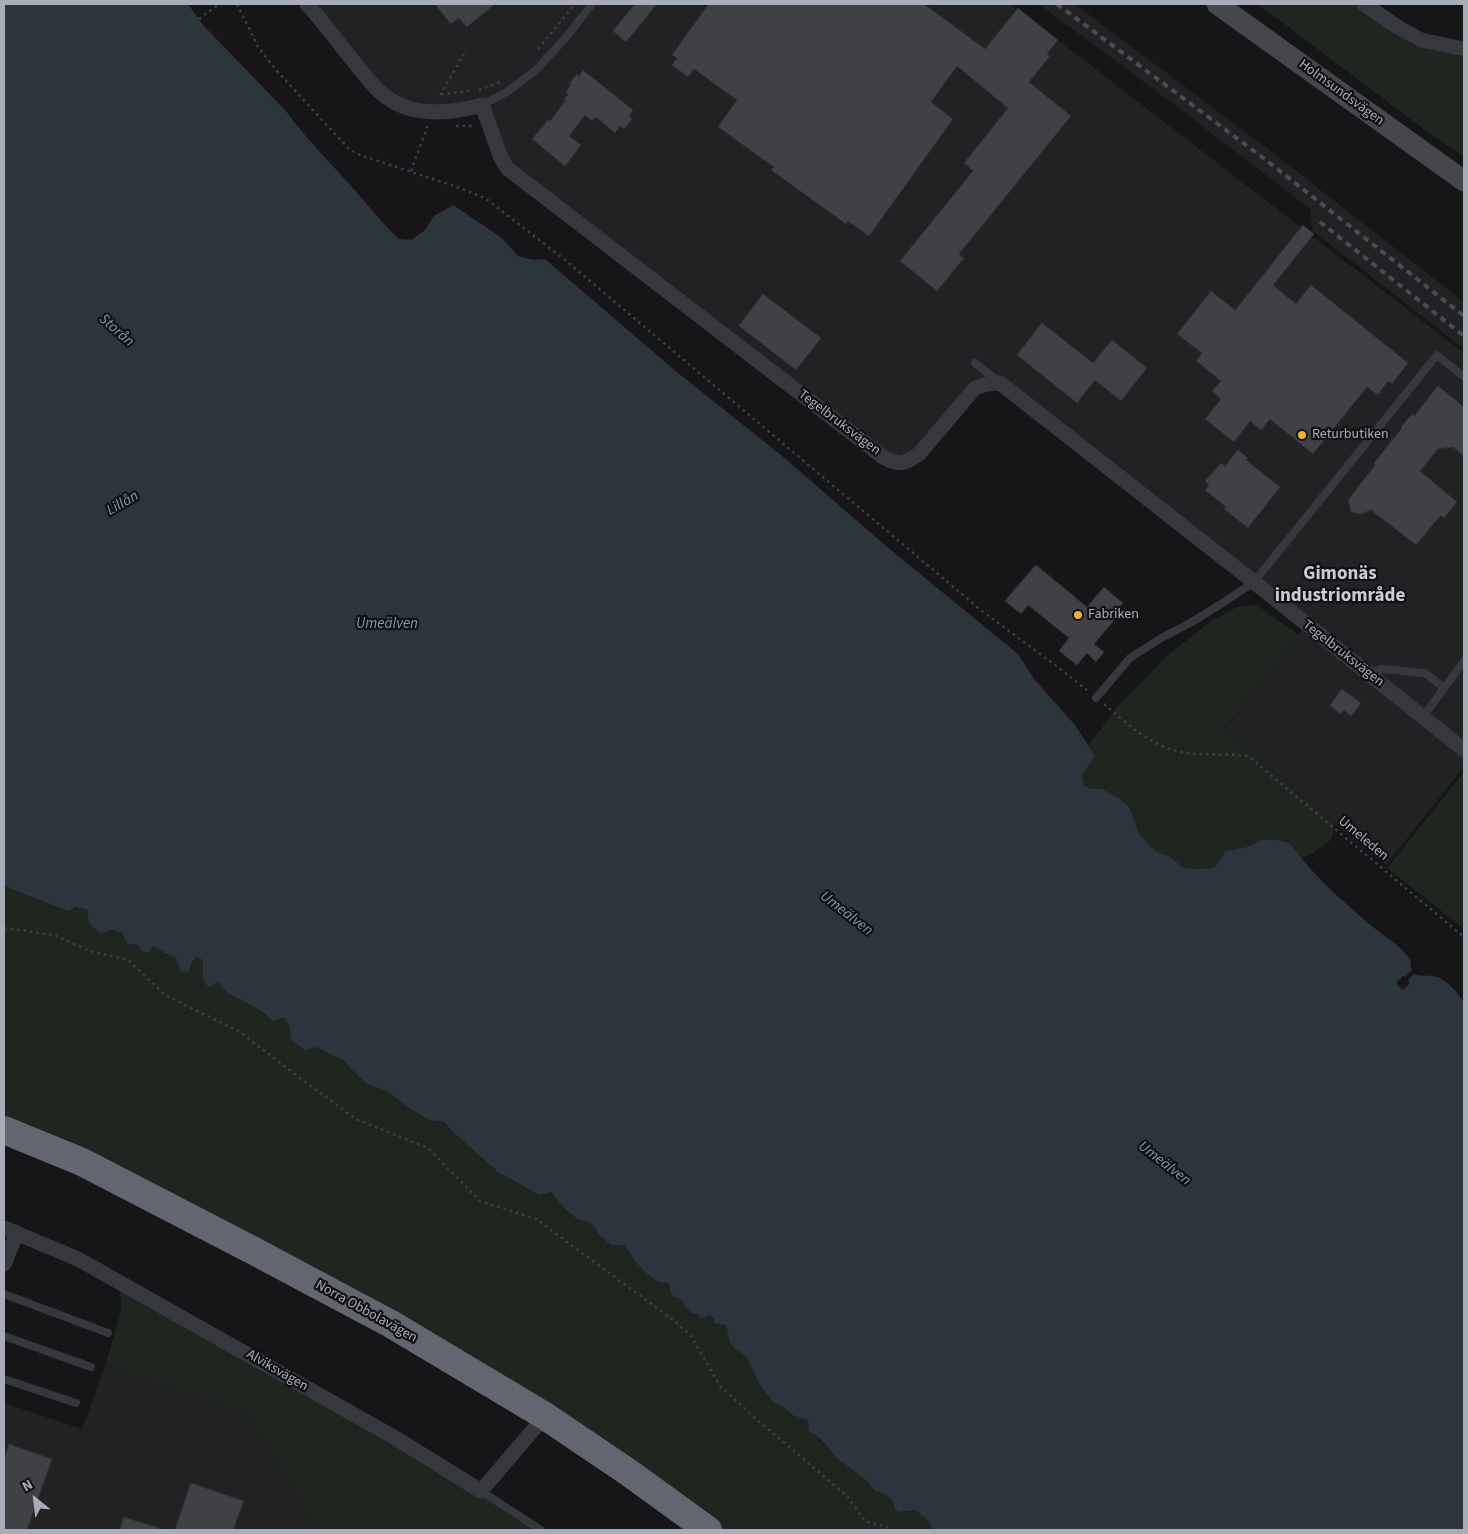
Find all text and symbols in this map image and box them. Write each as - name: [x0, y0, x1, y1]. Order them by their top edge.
- street label: Holmsundsvägen: [1295, 56, 1387, 130]
- water label: Storån: [95, 311, 137, 351]
- street label: Tegelbruksvägen: [795, 387, 883, 459]
- place label: Returbutiken: [1312, 427, 1389, 443]
- marker: Returbutiken: [1296, 429, 1308, 441]
- water label: Lillån: [104, 488, 142, 520]
- district label: Gimonäs industriområde: [1275, 564, 1405, 608]
- place label: Fabriken: [1088, 607, 1139, 623]
- marker: Fabriken: [1072, 609, 1084, 621]
- water label: Umeälven: [356, 616, 418, 634]
- street label: Tegelbruksvägen: [1299, 617, 1387, 691]
- street label: Umeleden: [1334, 813, 1392, 865]
- water label: Umeälven: [816, 888, 876, 940]
- water label: Umeälven: [1134, 1138, 1194, 1190]
- street label: Norra Obbolavägen: [312, 1277, 420, 1347]
- street label: Alviksvägen: [243, 1347, 311, 1395]
- north arrow: [10, 1474, 60, 1524]
- text: N: [19, 1475, 37, 1497]

